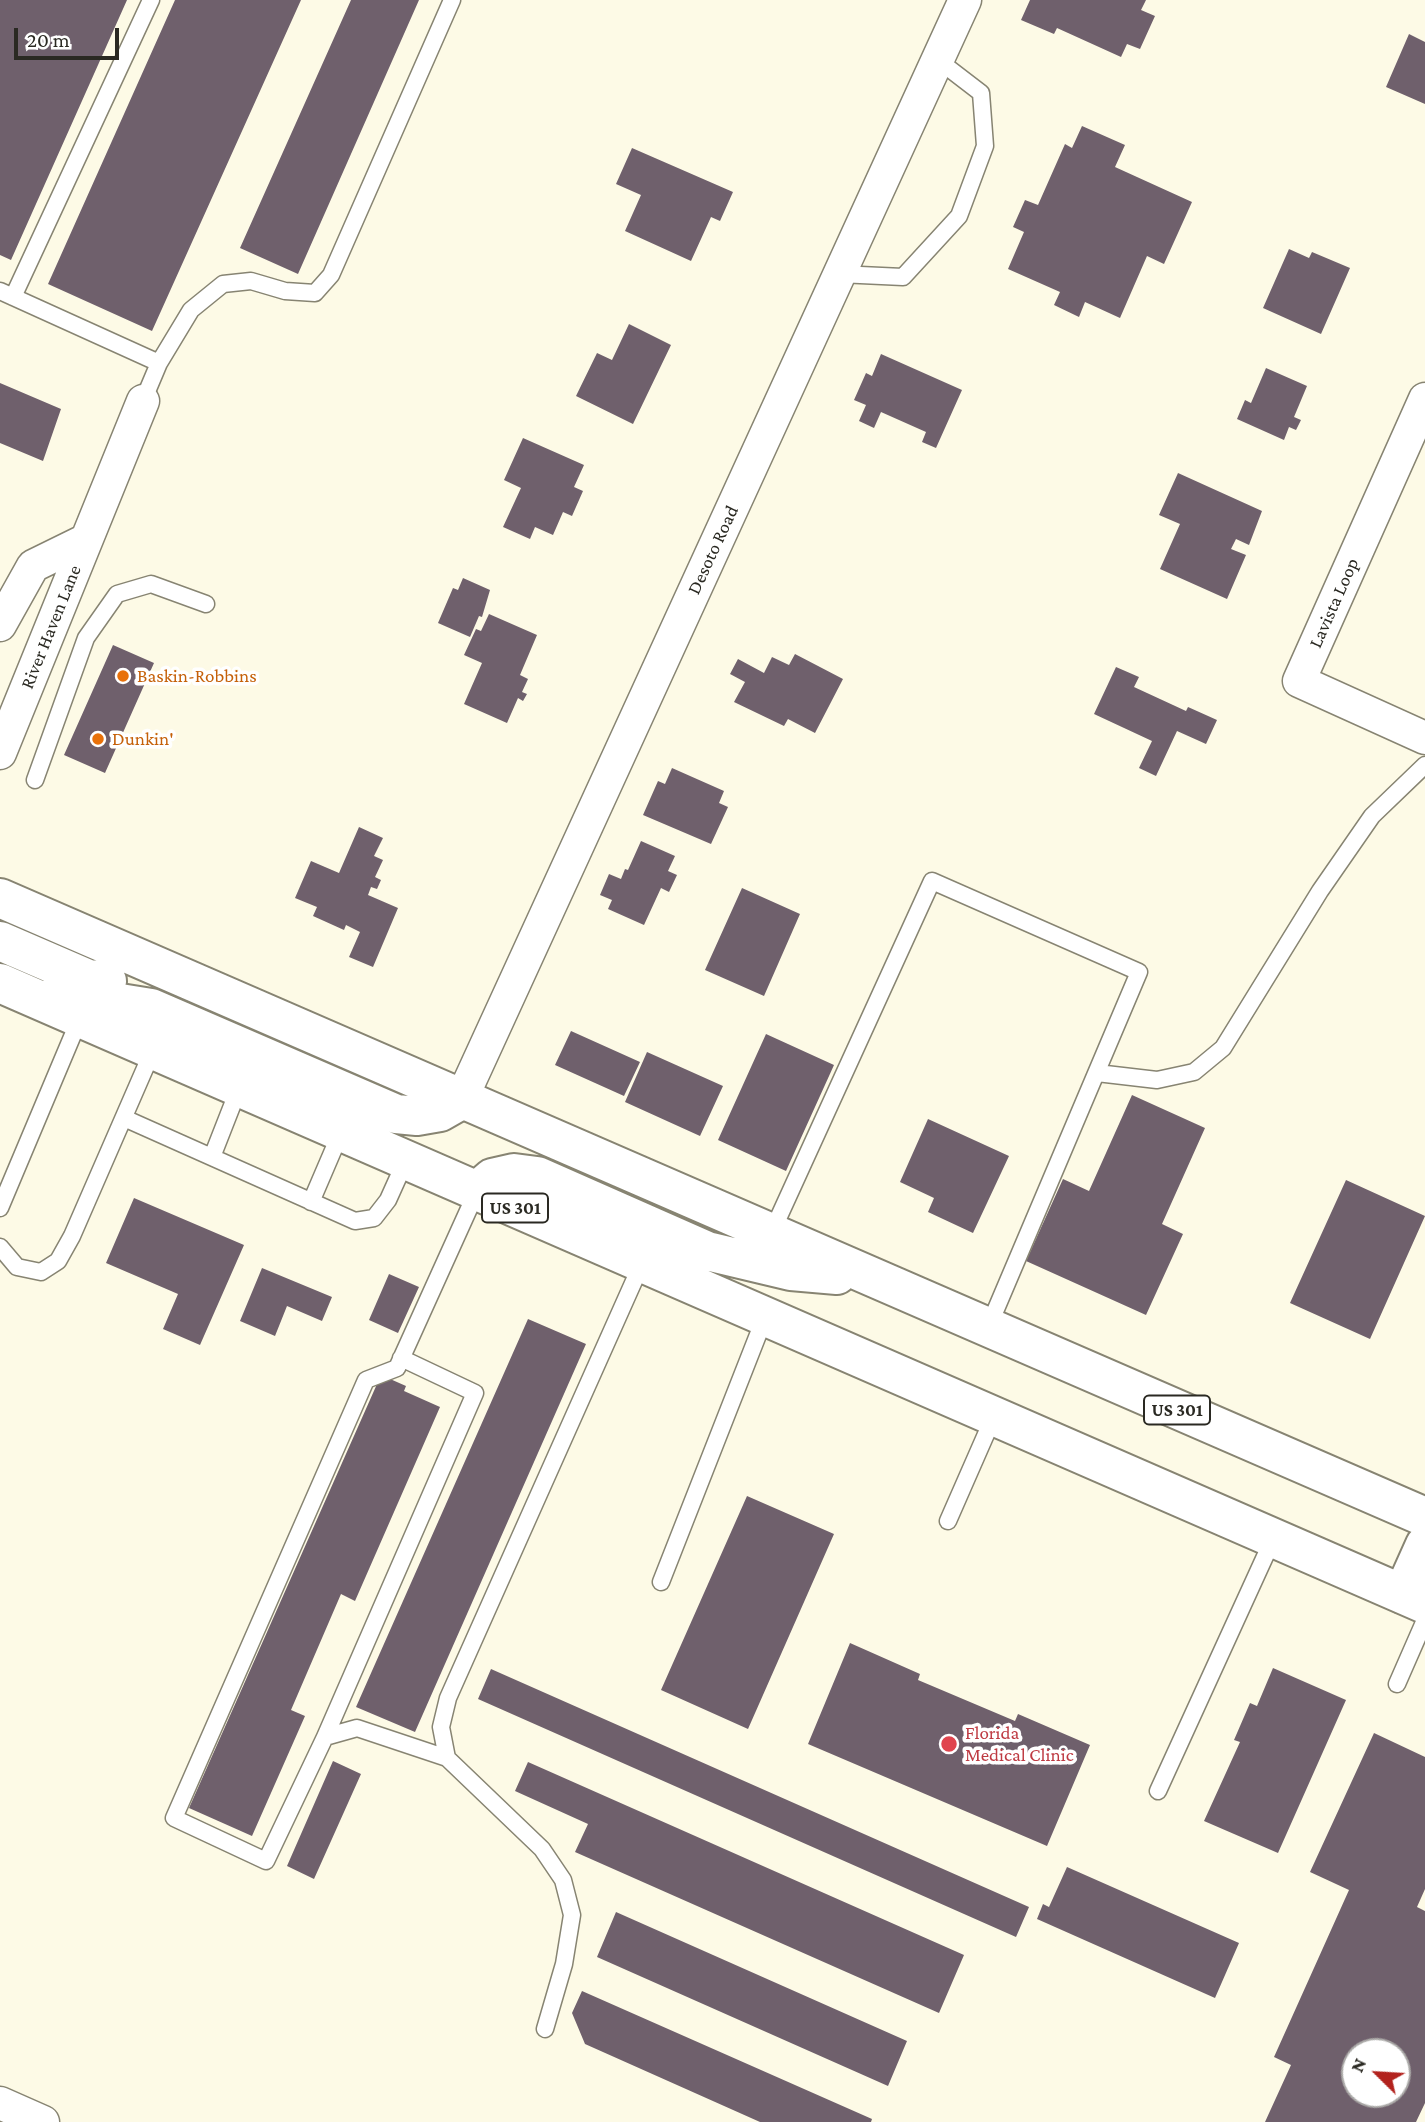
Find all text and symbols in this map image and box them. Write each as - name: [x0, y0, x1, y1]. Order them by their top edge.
- scale bar: [18, 14, 122, 58]
- text: 20 m: [27, 28, 70, 52]
- street label: Desoto Road: [682, 502, 744, 598]
- street label: Lavista Loop: [1304, 554, 1364, 652]
- street label: River Haven Lane: [16, 562, 86, 692]
- place label: Baskin-Robbins: [137, 665, 257, 687]
- marker: Baskin-Robbins: [115, 668, 131, 684]
- place label: Dunkin': [112, 728, 174, 750]
- marker: Dunkin': [90, 731, 106, 747]
- road number: US 301: [482, 1194, 548, 1223]
- road number: US 301: [1144, 1395, 1210, 1424]
- place label: Florida Medical Clinic: [965, 1722, 1074, 1766]
- marker: Florida Medical Clinic: [939, 1734, 959, 1754]
- north arrow: [1341, 2038, 1411, 2108]
- text: N: [1346, 2055, 1370, 2075]

